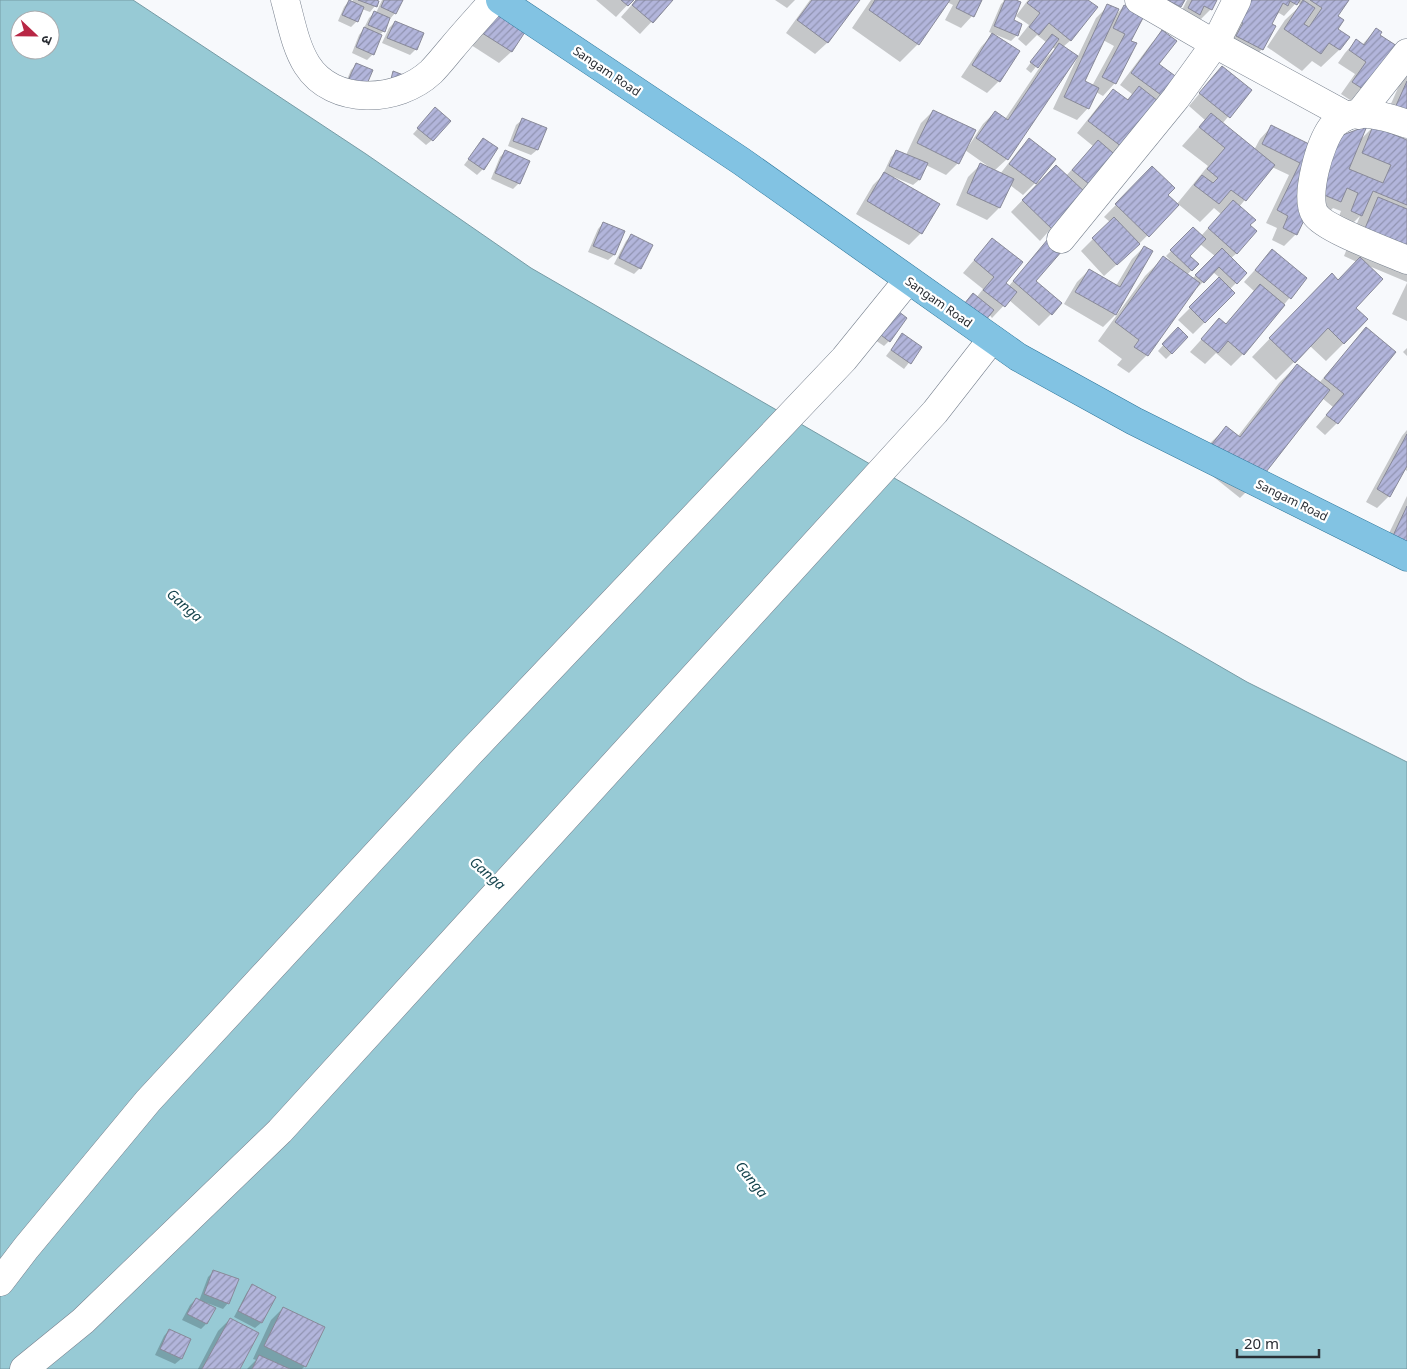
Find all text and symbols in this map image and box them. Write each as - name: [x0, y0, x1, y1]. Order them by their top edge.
- north arrow: [10, 10, 60, 60]
- text: उ: [37, 33, 58, 48]
- street label: Sangam Road: [570, 42, 644, 100]
- street label: Sangam Road: [902, 273, 976, 331]
- street label: Sangam Road: [1253, 475, 1331, 525]
- water label: Ganga: [163, 584, 207, 626]
- water label: Ganga: [466, 852, 510, 894]
- water label: Ganga: [732, 1157, 773, 1201]
- scale bar: [1237, 1326, 1320, 1358]
- text: 20 m: [1244, 1333, 1279, 1353]

